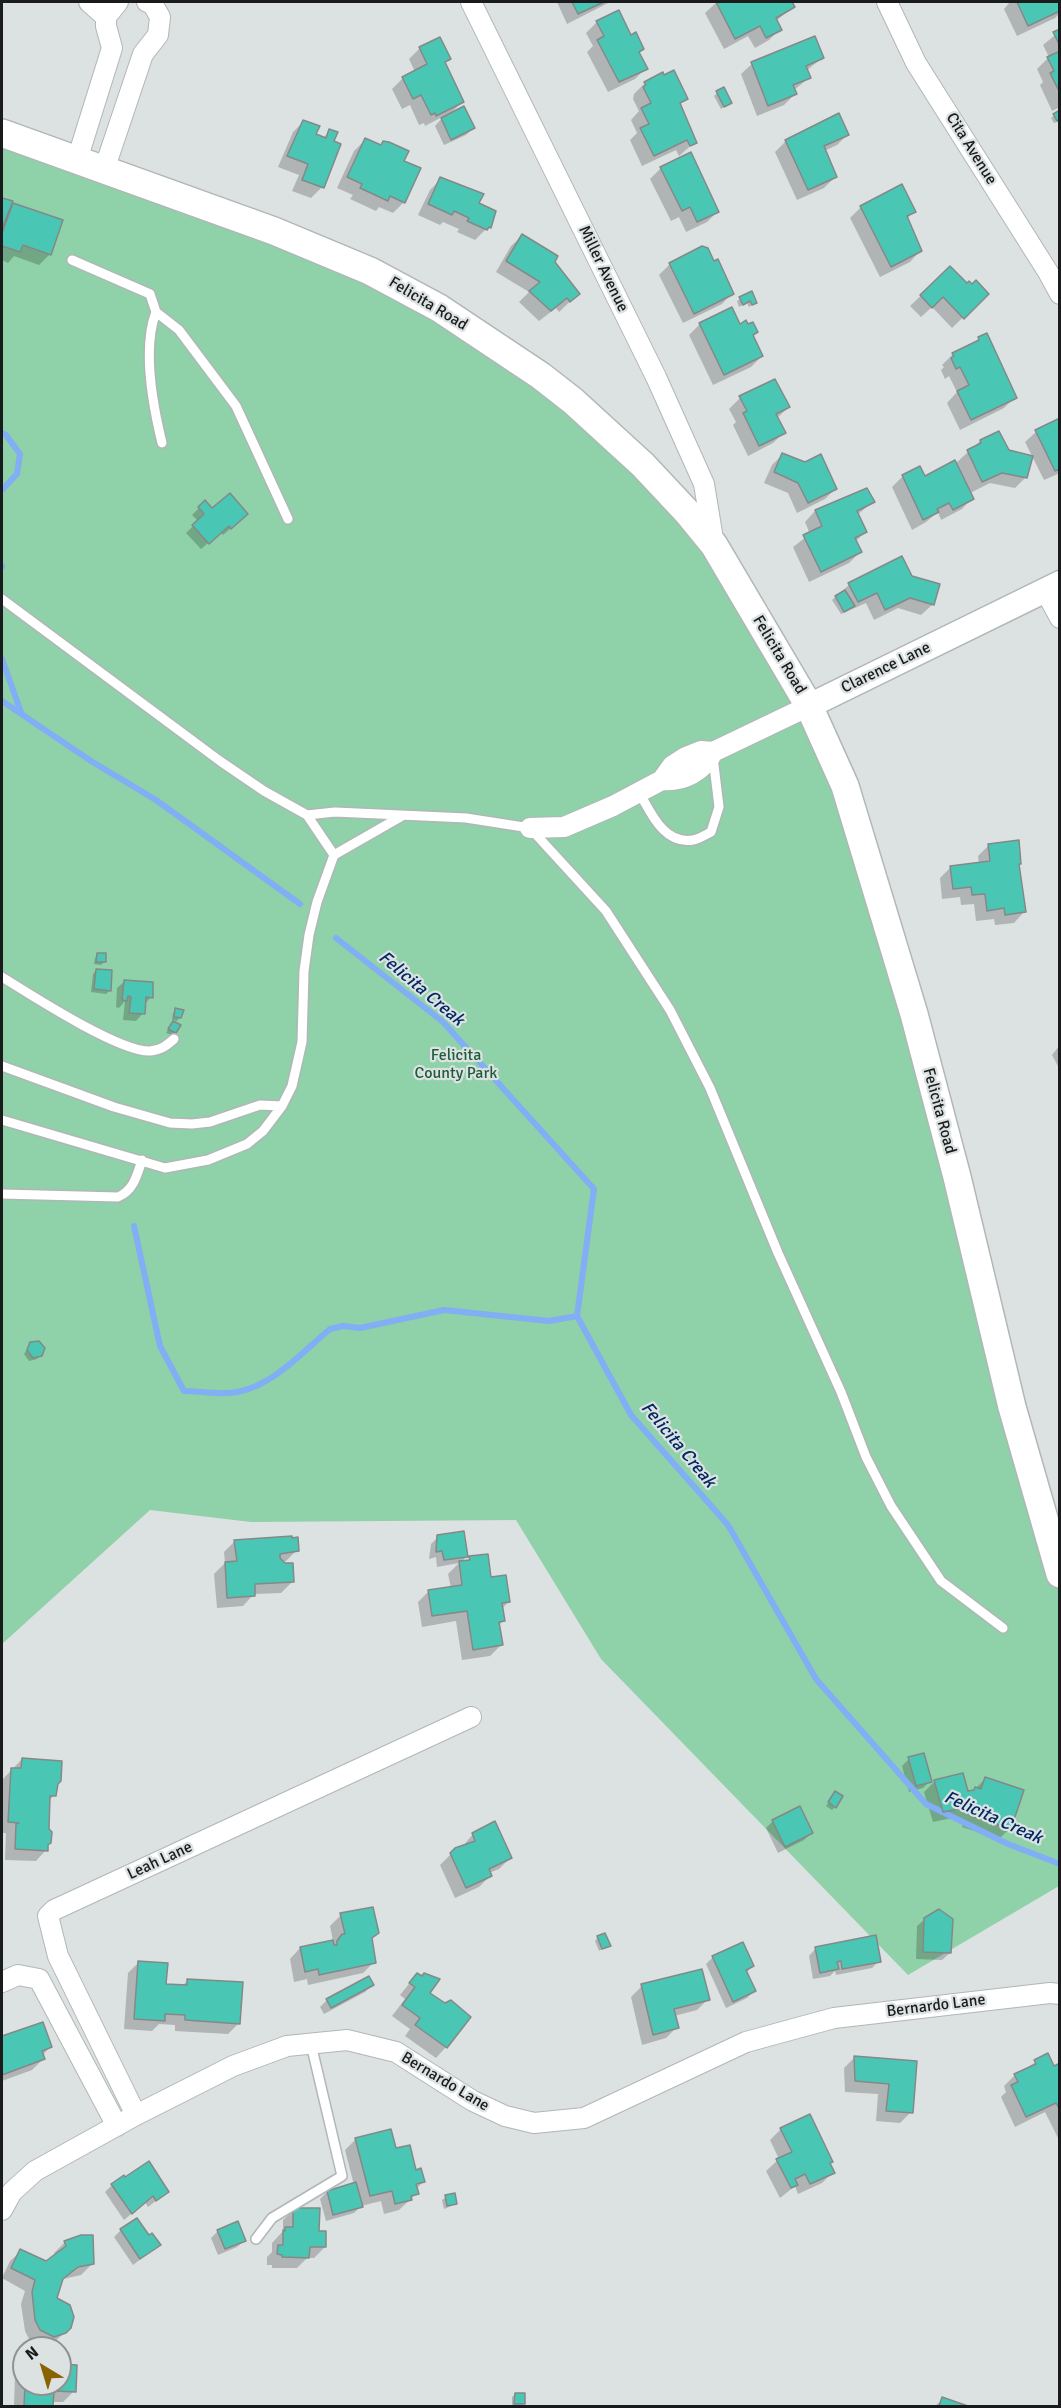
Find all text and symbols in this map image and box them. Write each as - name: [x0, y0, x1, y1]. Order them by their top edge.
- street label: Cita Avenue: [941, 109, 1001, 189]
- street label: Miller Avenue: [574, 223, 632, 315]
- street label: Felicita Road: [385, 273, 471, 335]
- street label: Felicita Road: [748, 612, 810, 698]
- street label: Clarence Lane: [838, 638, 934, 698]
- water label: Felicita Creak: [374, 947, 468, 1031]
- park label: Felicita County Park: [415, 1046, 497, 1084]
- street label: Felicita Road: [918, 1066, 960, 1156]
- water label: Felicita Creak: [636, 1398, 720, 1492]
- water label: Felicita Creak: [941, 1787, 1045, 1849]
- street label: Leah Lane: [125, 1838, 195, 1884]
- street label: Bernardo Lane: [885, 1990, 987, 2022]
- street label: Bernardo Lane: [397, 2048, 493, 2116]
- north arrow: [12, 2336, 72, 2396]
- text: N: [22, 2342, 43, 2365]

